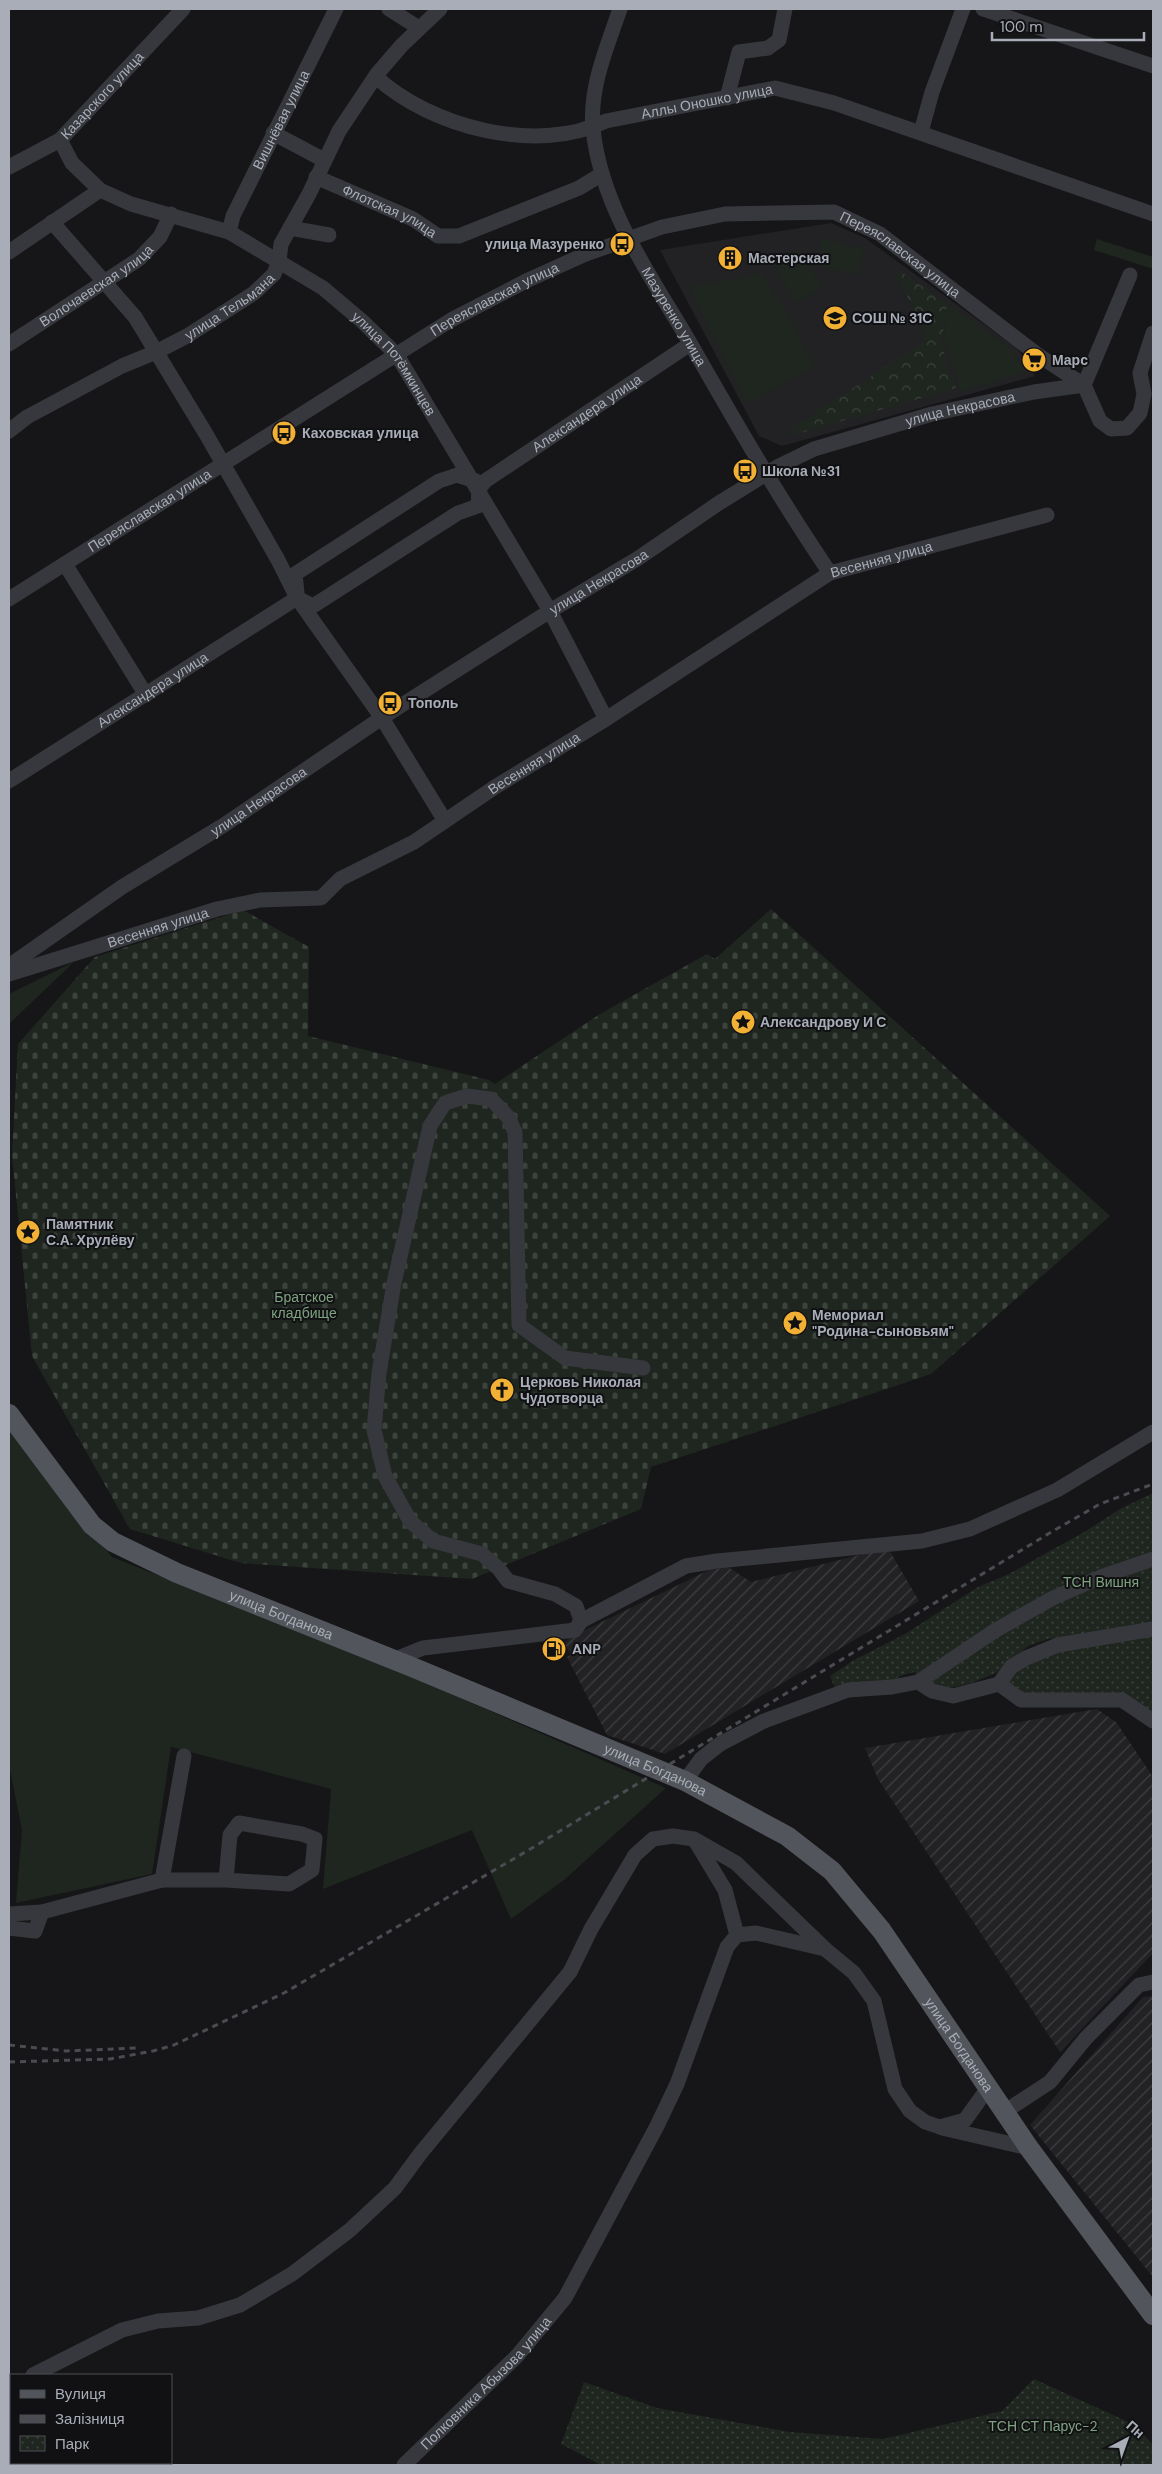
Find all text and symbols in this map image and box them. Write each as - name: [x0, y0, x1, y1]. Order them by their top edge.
- scale bar: [992, 10, 1144, 42]
- text: 100 m: [1000, 17, 1043, 37]
- street label: Казарского улица: [56, 48, 148, 143]
- street label: Вишнёвая улица: [249, 67, 313, 172]
- street label: Аллы Оношко улица: [640, 80, 774, 123]
- street label: Флотская улица: [339, 180, 441, 242]
- street label: Переяславская улица: [837, 207, 964, 302]
- bus stop icon: улица Мазуренко: [609, 231, 635, 257]
- place label: улица Мазуренко: [485, 235, 604, 253]
- street label: Волочаевская улица: [36, 241, 157, 331]
- building icon: Мастерская: [717, 245, 743, 271]
- place label: Мастерская: [748, 249, 829, 267]
- street label: Переяславская улица: [427, 258, 562, 340]
- street label: Мазуренко улица: [637, 264, 711, 369]
- street label: улица Тельмана: [181, 269, 278, 344]
- school or university icon: СОШ № 31С: [822, 305, 848, 331]
- street label: улица Потёмкинцев: [348, 307, 440, 419]
- place label: СОШ № 31С: [852, 309, 932, 327]
- supermarket icon: Марс: [1021, 347, 1047, 373]
- place label: Марс: [1052, 351, 1088, 369]
- street label: Александера улица: [529, 370, 645, 456]
- street label: улица Некрасова: [903, 387, 1017, 430]
- bus stop icon: Каховская улица: [271, 420, 297, 446]
- place label: Каховская улица: [302, 424, 419, 442]
- bus stop icon: Школа №31: [732, 458, 758, 484]
- place label: Школа №31: [762, 462, 840, 480]
- street label: Переяславская улица: [84, 465, 215, 556]
- street label: Весенняя улица: [828, 537, 934, 582]
- street label: улица Некрасова: [546, 545, 652, 618]
- street label: Александера улица: [94, 648, 211, 732]
- bus stop icon: Тополь: [377, 690, 403, 716]
- place label: Тополь: [408, 694, 459, 712]
- street label: Весенняя улица: [484, 728, 583, 798]
- street label: улица Некрасова: [207, 763, 310, 840]
- street label: Весенняя улица: [105, 903, 211, 952]
- place icon: Александрову И С: [730, 1009, 756, 1035]
- place label: Александрову И С: [760, 1013, 886, 1031]
- place label: Памятник С.А. Хрулёву: [46, 1215, 135, 1249]
- place icon: Памятник С.А. Хрулёву: [15, 1219, 41, 1245]
- park label: Братское кладбище: [271, 1288, 337, 1322]
- place label: Мемориал "Родина-сыновьям": [812, 1306, 954, 1340]
- place icon: Мемориал "Родина-сыновьям": [782, 1310, 808, 1336]
- place label: Церковь Николая Чудотворца: [520, 1373, 641, 1407]
- church icon: Церковь Николая Чудотворца: [489, 1377, 515, 1403]
- park label: ТСН Вишня: [1063, 1573, 1139, 1591]
- street label: улица Богданова: [227, 1586, 336, 1644]
- fuel station icon: ANP: [541, 1636, 567, 1662]
- place label: ANP: [572, 1640, 601, 1658]
- street label: улица Богданова: [601, 1739, 710, 1800]
- street label: улица Богданова: [921, 1994, 998, 2096]
- street label: Полковника Абызова улица: [417, 2313, 555, 2453]
- legend: [10, 2374, 172, 2464]
- text: Вулиця: [55, 2384, 106, 2404]
- text: Залізниця: [55, 2409, 125, 2429]
- north arrow: [1102, 2414, 1152, 2464]
- text: Пн: [1123, 2416, 1148, 2442]
- park label: ТСН СТ Парус-2: [988, 2417, 1098, 2435]
- text: Парк: [55, 2434, 89, 2454]

